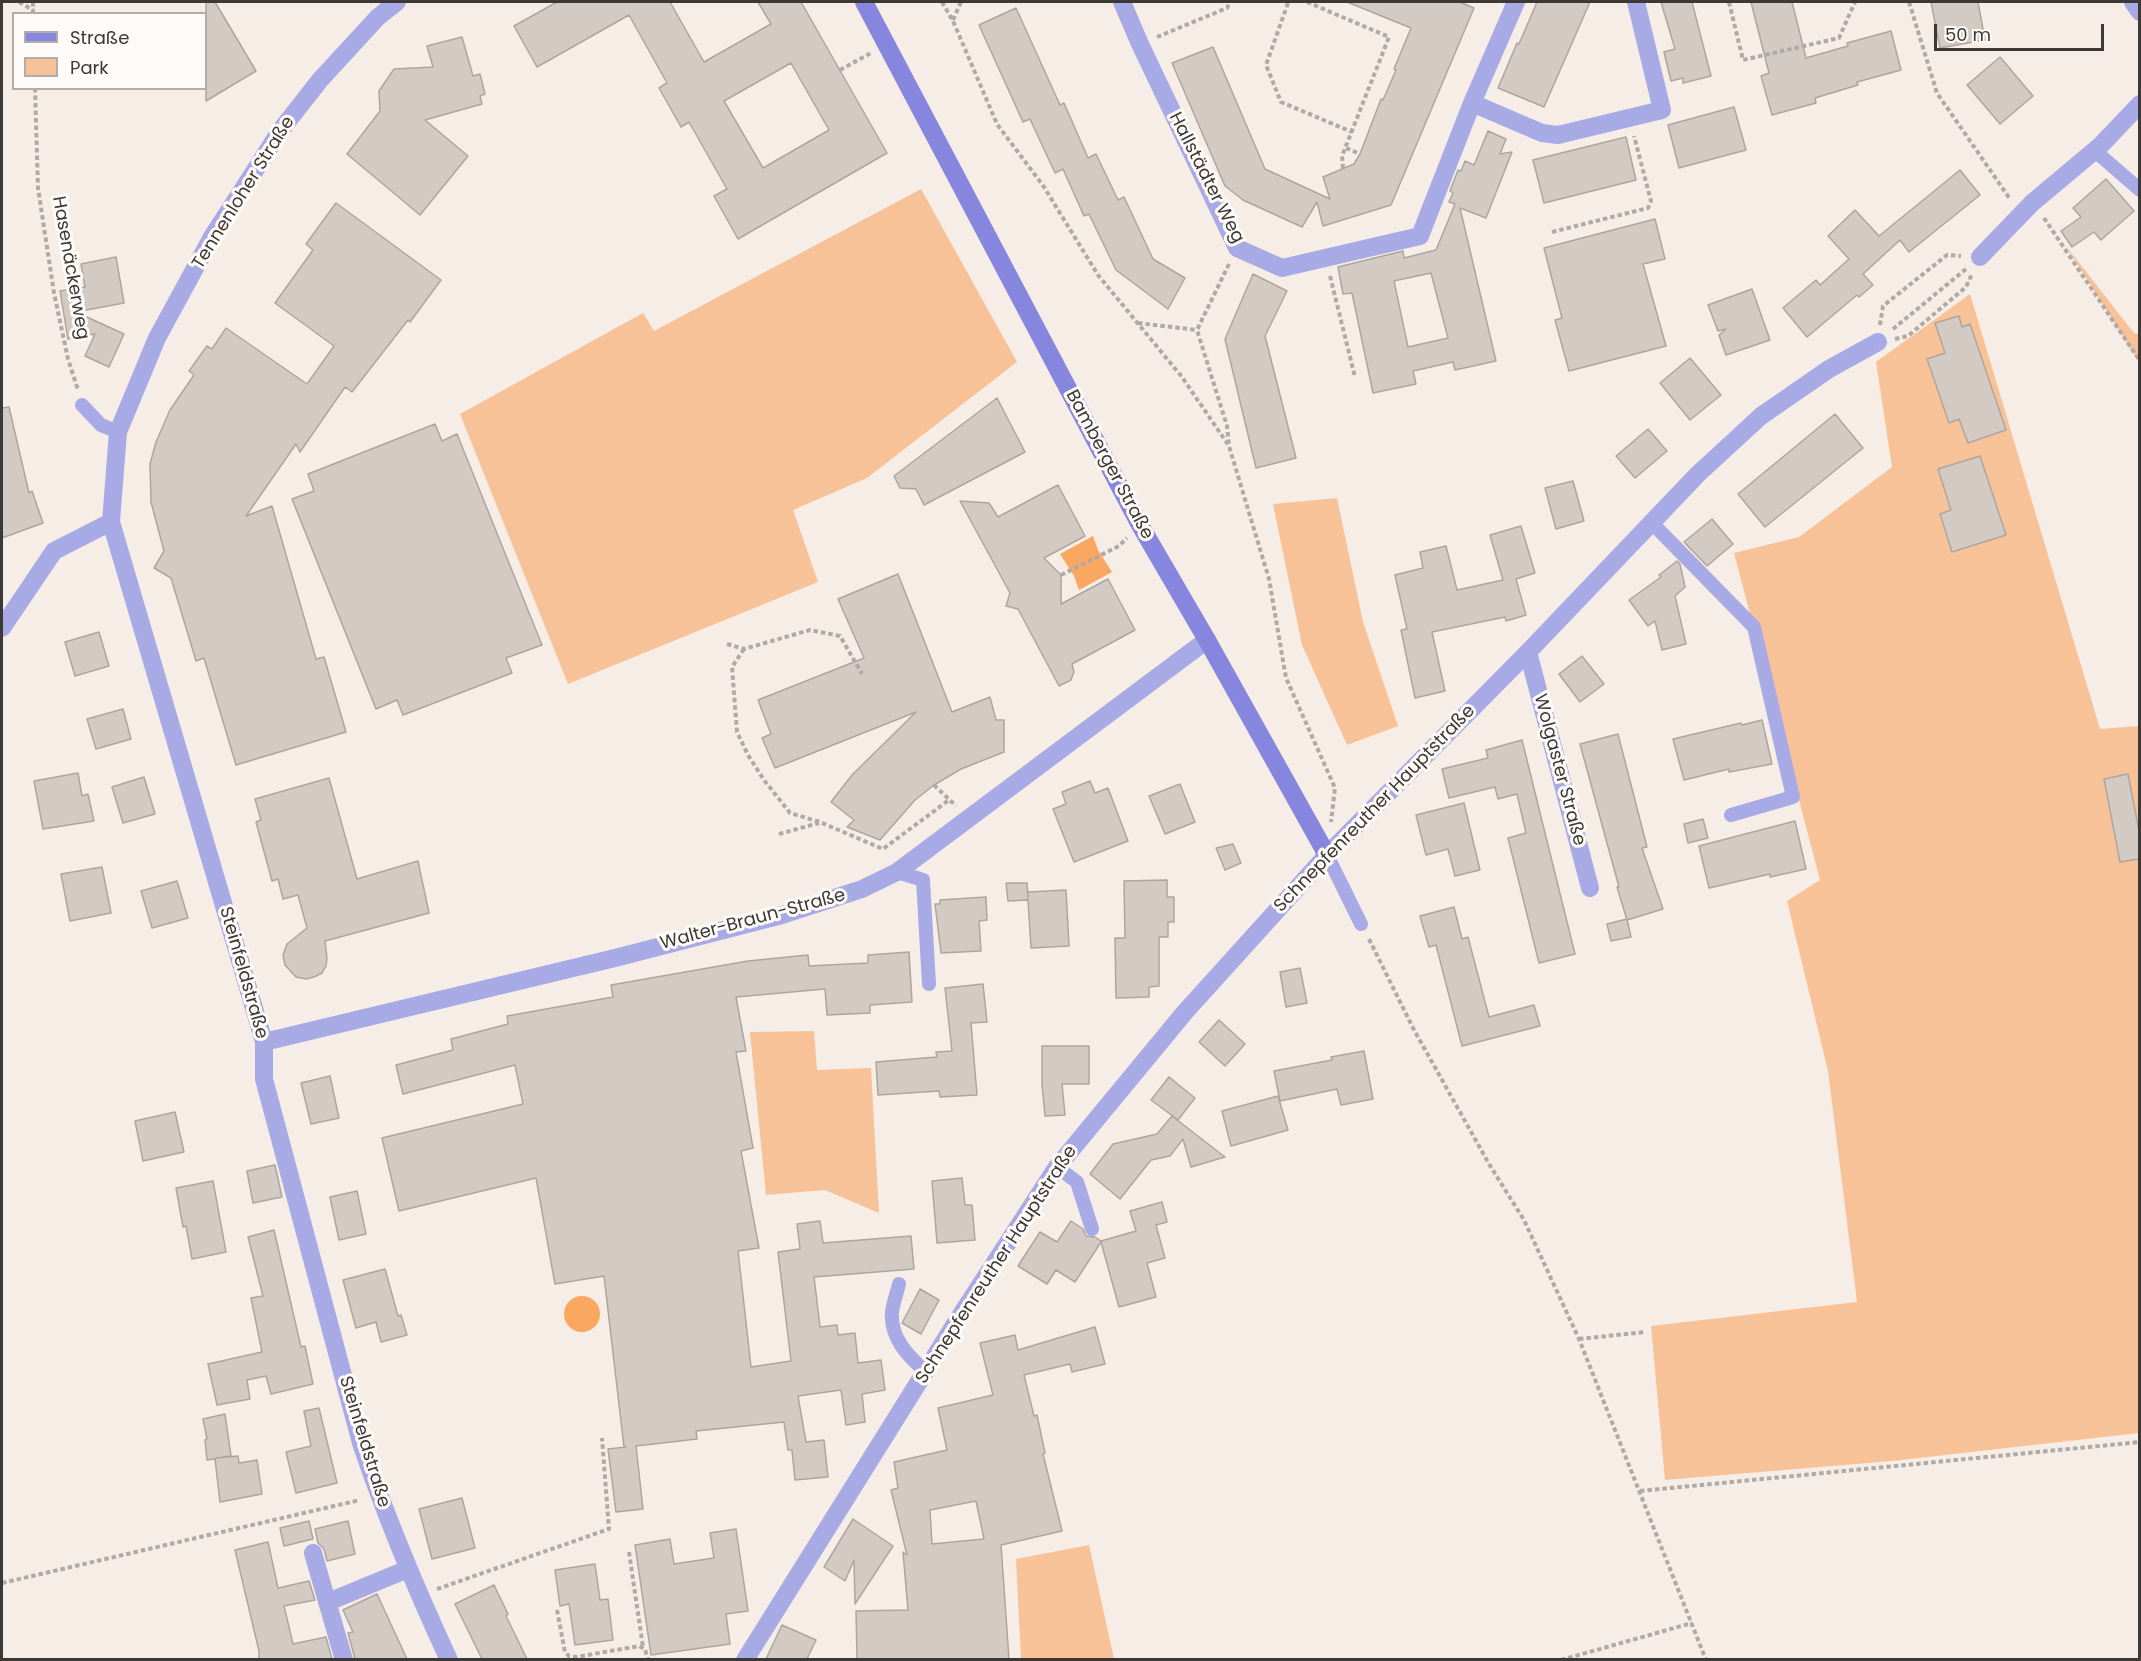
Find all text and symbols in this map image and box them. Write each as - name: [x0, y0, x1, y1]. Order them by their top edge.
- legend: [12, 12, 207, 90]
- scale bar: [1937, 12, 2106, 50]
- text: 50 m: [1945, 22, 1991, 47]
- text: Straße: [70, 25, 129, 50]
- text: Park: [70, 55, 109, 80]
- street label: Hallstädter Weg: [1164, 109, 1248, 247]
- street label: Tennenloher Straße: [188, 113, 300, 273]
- street label: Hasenäckerweg: [47, 195, 93, 341]
- street label: Bamberger Straße: [1060, 387, 1158, 543]
- street label: Wolgaster Straße: [1528, 692, 1590, 848]
- street label: Schnepfenreuther Hauptstraße: [1270, 701, 1480, 917]
- street label: Walter-Braun-Straße: [658, 885, 848, 955]
- street label: Steinfeldstraße: [214, 905, 272, 1041]
- street label: Schnepfenreuther Hauptstraße: [912, 1142, 1082, 1388]
- street label: Steinfeldstraße: [334, 1374, 394, 1510]

